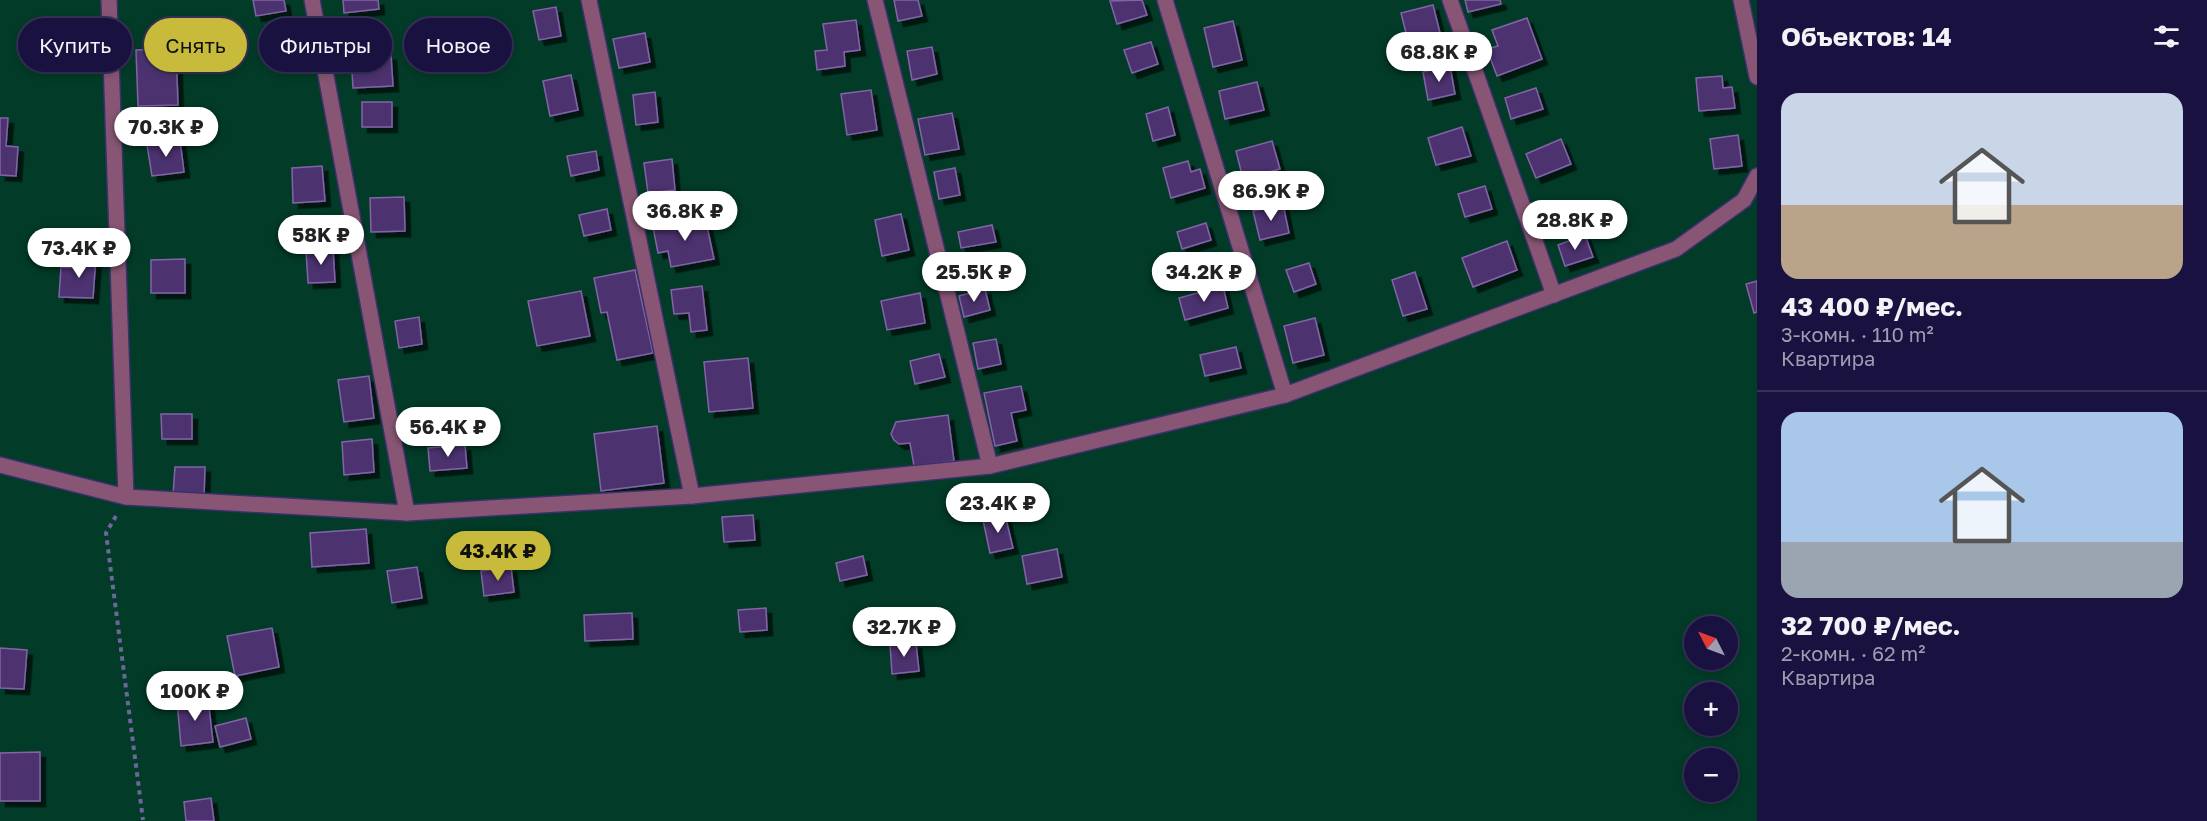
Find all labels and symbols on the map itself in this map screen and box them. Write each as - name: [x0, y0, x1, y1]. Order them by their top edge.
- pin: 68.8K ₽: [1384, 32, 1494, 83]
- pin: 70.3K ₽: [111, 107, 221, 158]
- pin: 86.9K ₽: [1216, 171, 1326, 222]
- pin: 36.8K ₽: [630, 191, 740, 242]
- pin: 28.8K ₽: [1520, 200, 1630, 251]
- pin: 58K ₽: [279, 215, 363, 266]
- pin: 73.4K ₽: [24, 228, 134, 279]
- pin: 25.5K ₽: [919, 252, 1029, 303]
- pin: 34.2K ₽: [1149, 252, 1259, 303]
- pin: 56.4K ₽: [393, 407, 503, 458]
- pin: 23.4K ₽: [943, 483, 1053, 534]
- pin: 43.4K ₽: [443, 531, 553, 582]
- pin: 32.7K ₽: [849, 607, 959, 658]
- north arrow: [1684, 616, 1738, 670]
- pin: 100K ₽: [146, 671, 244, 722]

